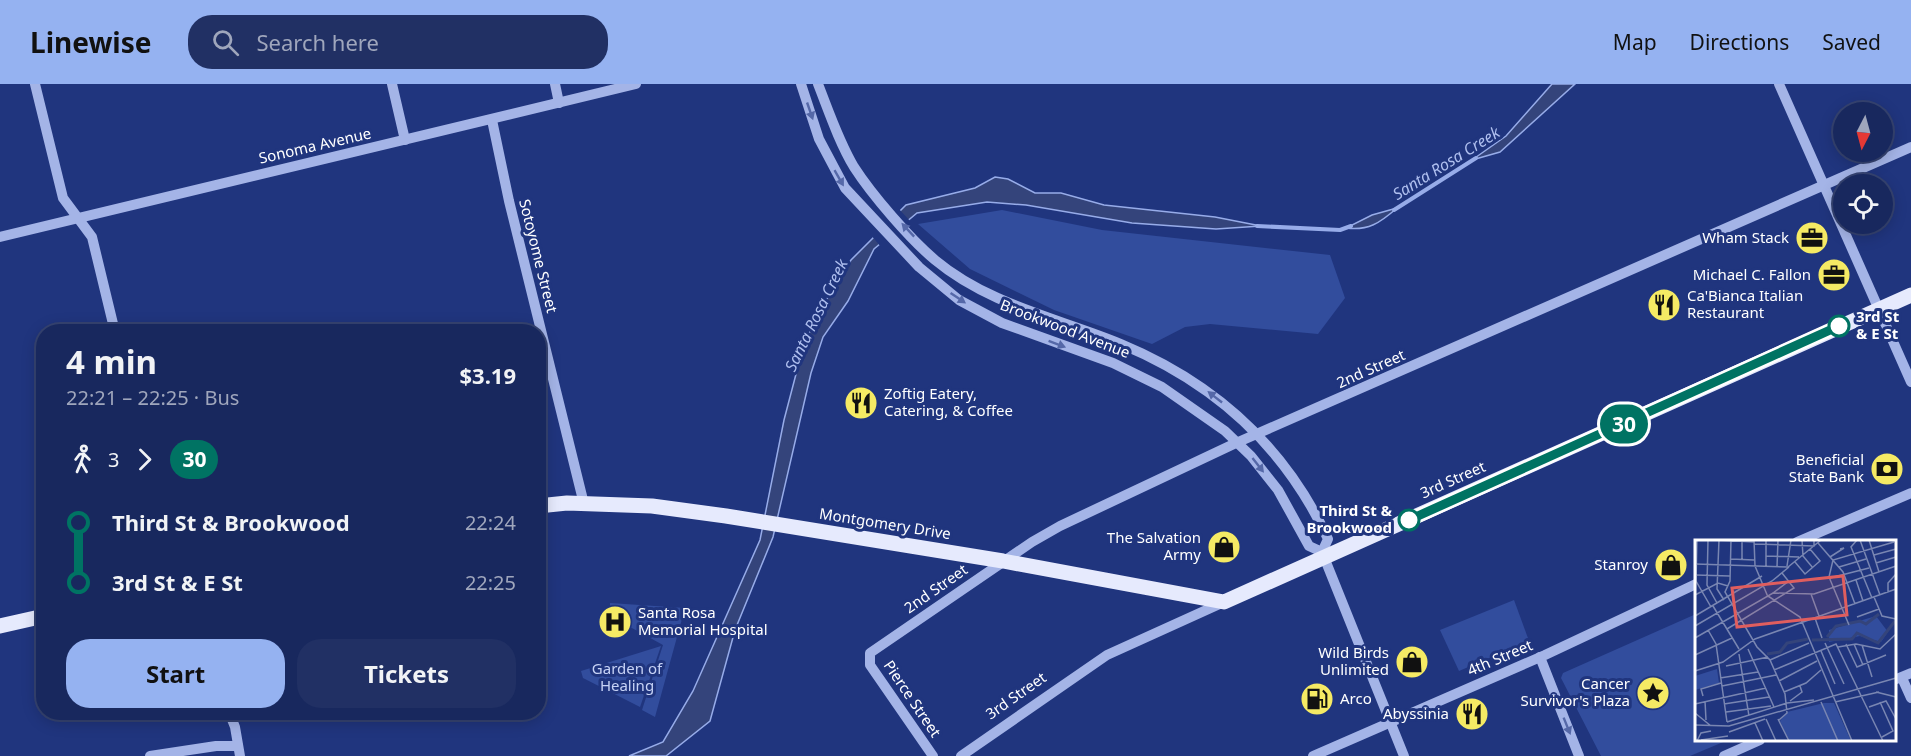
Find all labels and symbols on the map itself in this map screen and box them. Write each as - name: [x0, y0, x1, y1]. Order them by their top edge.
- one-way arrow: [806, 102, 815, 120]
- north arrow: [1833, 102, 1893, 162]
- water label: Santa Rosa Creek: [1388, 121, 1505, 205]
- street label: Sonoma Avenue: [257, 122, 373, 168]
- one-way arrow: [833, 170, 844, 186]
- street label: Sotoyome Street: [515, 197, 563, 315]
- office icon: Wham Stack: [1794, 220, 1830, 256]
- one-way arrow: [901, 223, 915, 238]
- place label: Wham Stack: [1702, 227, 1789, 247]
- water label: Santa Rosa Creek: [779, 254, 853, 375]
- office icon: Michael C. Fallon: [1816, 257, 1852, 293]
- place label: Michael C. Fallon: [1693, 264, 1811, 284]
- place label: Ca'Bianca Italian Restaurant: [1687, 285, 1803, 322]
- restaurant icon: Ca'Bianca Italian Restaurant: [1646, 287, 1682, 323]
- one-way arrow: [950, 292, 966, 304]
- street label: Brookwood Avenue: [998, 294, 1133, 362]
- place label: 3rd St & E St: [1856, 306, 1900, 343]
- marker: 3rd St & E St: [1828, 315, 1850, 337]
- one-way arrow: [1048, 340, 1066, 349]
- street label: 2nd Street: [1333, 344, 1408, 392]
- place label: Zoftig Eatery, Catering, & Coffee: [884, 383, 1013, 420]
- restaurant icon: Zoftig Eatery, Catering, & Coffee: [843, 385, 879, 421]
- one-way arrow: [1207, 391, 1222, 403]
- line badge: 30: [1597, 404, 1651, 444]
- place label: Beneficial State Bank: [1789, 449, 1864, 486]
- bank icon: Beneficial State Bank: [1869, 451, 1905, 487]
- street label: 3rd Street: [1417, 456, 1489, 502]
- one-way arrow: [1252, 458, 1264, 473]
- place label: Third St & Brookwood: [1306, 500, 1393, 537]
- street label: Montgomery Drive: [818, 503, 952, 543]
- marker: Third St & Brookwood: [1398, 509, 1420, 531]
- place label: The Salvation Army: [1107, 527, 1201, 564]
- shop icon: The Salvation Army: [1206, 529, 1242, 565]
- inset map: [1695, 540, 1896, 741]
- shop icon: Stanroy: [1653, 547, 1689, 583]
- place label: Stanroy: [1594, 554, 1648, 574]
- street label: 2nd Street: [900, 559, 971, 617]
- place label: Santa Rosa Memorial Hospital: [638, 602, 768, 639]
- hospital icon: Santa Rosa Memorial Hospital: [597, 604, 633, 640]
- street label: 4th Street: [1464, 634, 1536, 680]
- place label: Wild Birds Unlimited: [1318, 642, 1389, 679]
- shop icon: Wild Birds Unlimited: [1394, 644, 1430, 680]
- street label: Pierce Street: [880, 656, 946, 741]
- park label: Garden of Healing: [592, 658, 663, 695]
- street label: 3rd Street: [981, 667, 1050, 723]
- place label: Cancer Survivor's Plaza: [1520, 673, 1630, 710]
- place icon: Cancer Survivor's Plaza: [1635, 675, 1671, 711]
- fuel station icon: Arco: [1299, 681, 1335, 717]
- place label: Arco: [1340, 688, 1372, 708]
- restaurant icon: Abyssinia: [1454, 696, 1490, 732]
- place label: Abyssinia: [1383, 703, 1449, 723]
- one-way arrow: [1563, 717, 1572, 735]

